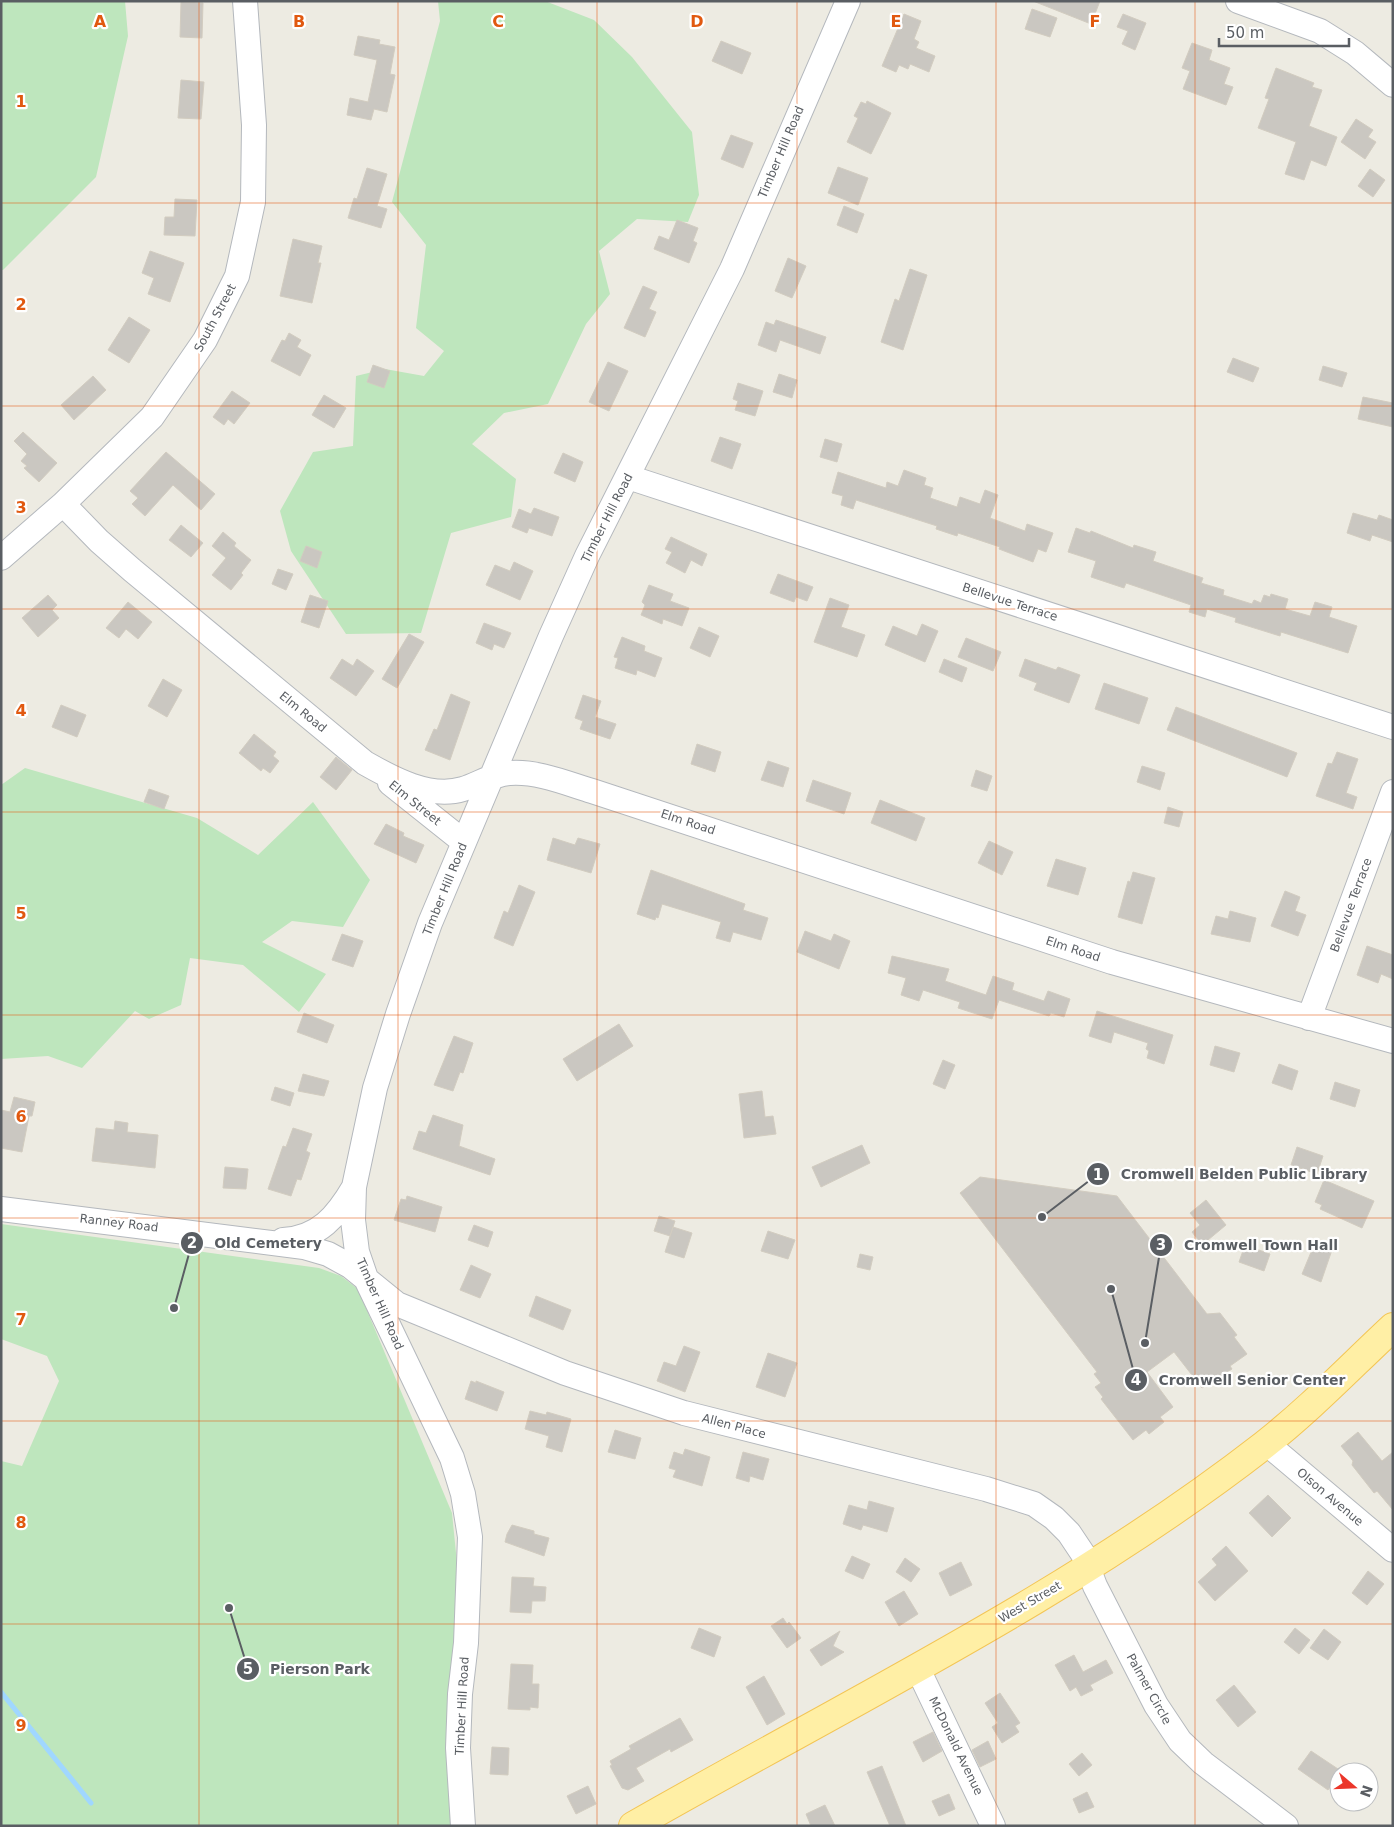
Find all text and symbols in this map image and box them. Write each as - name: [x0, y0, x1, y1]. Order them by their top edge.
- text: A: [94, 12, 107, 31]
- text: B: [293, 12, 305, 31]
- text: C: [492, 12, 504, 31]
- text: D: [690, 12, 704, 31]
- text: E: [891, 12, 901, 31]
- text: F: [1090, 12, 1100, 31]
- scale bar: [1219, 15, 1349, 47]
- text: 50 m: [1226, 24, 1264, 42]
- text: 1: [15, 92, 27, 111]
- street label: Timber Hill Road: [755, 104, 807, 201]
- street label: South Street: [191, 281, 239, 354]
- text: 2: [15, 295, 27, 314]
- street label: Timber Hill Road: [578, 471, 636, 566]
- text: 3: [15, 498, 27, 517]
- street label: Bellevue Terrace: [961, 580, 1059, 624]
- street label: Elm Road: [277, 689, 329, 735]
- text: 4: [15, 701, 27, 720]
- street label: Elm Street: [386, 778, 444, 828]
- street label: Elm Road: [659, 807, 717, 837]
- street label: Timber Hill Road: [420, 841, 470, 938]
- street label: Bellevue Terrace: [1327, 856, 1375, 954]
- text: 5: [15, 904, 27, 923]
- street label: Elm Road: [1044, 934, 1102, 964]
- text: 6: [15, 1107, 27, 1126]
- callout: Cromwell Belden Public Library: [1085, 1160, 1377, 1189]
- text: 1: [1093, 1166, 1103, 1184]
- text: Cromwell Belden Public Library: [1121, 1166, 1367, 1182]
- street label: Ranney Road: [79, 1211, 159, 1235]
- callout: Old Cemetery: [179, 1229, 332, 1258]
- callout: Cromwell Town Hall: [1148, 1230, 1348, 1259]
- text: 2: [187, 1234, 197, 1252]
- text: Old Cemetery: [214, 1235, 322, 1251]
- text: 3: [1156, 1236, 1166, 1254]
- text: Cromwell Town Hall: [1184, 1237, 1338, 1253]
- street label: Timber Hill Road: [353, 1255, 406, 1352]
- text: 7: [15, 1310, 27, 1329]
- callout: Cromwell Senior Center: [1123, 1365, 1355, 1394]
- text: 4: [1131, 1371, 1141, 1389]
- text: Cromwell Senior Center: [1159, 1372, 1346, 1388]
- street label: Allen Place: [701, 1411, 767, 1441]
- street label: Olson Avenue: [1294, 1465, 1366, 1529]
- text: 8: [15, 1513, 27, 1532]
- street label: West Street: [996, 1578, 1064, 1626]
- street label: Palmer Circle: [1124, 1651, 1174, 1727]
- callout: Pierson Park: [236, 1654, 380, 1683]
- street label: Timber Hill Road: [452, 1656, 472, 1757]
- text: 5: [243, 1660, 253, 1678]
- text: Pierson Park: [270, 1661, 371, 1677]
- street label: McDonald Avenue: [926, 1694, 986, 1798]
- text: 9: [15, 1716, 27, 1735]
- north arrow: [1329, 1762, 1379, 1812]
- text: N: [1357, 1783, 1376, 1799]

